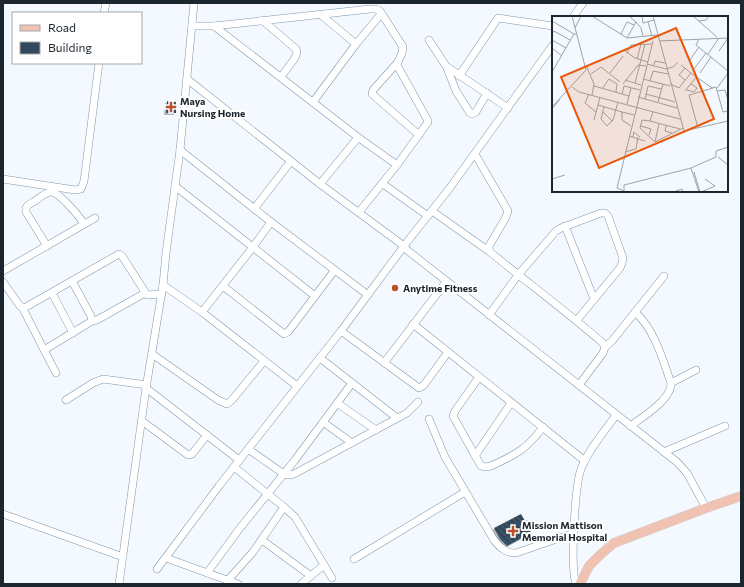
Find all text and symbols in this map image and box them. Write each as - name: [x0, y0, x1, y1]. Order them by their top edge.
- legend: [12, 12, 142, 64]
- inset map: [552, 16, 728, 192]
- text: Road: [48, 20, 76, 34]
- text: Building: [48, 40, 92, 54]
- place label: Maya Nursing Home: [180, 95, 245, 119]
- marker: Maya Nursing Home: [165, 101, 177, 113]
- place label: Anytime Fitness: [403, 282, 478, 294]
- marker: Anytime Fitness: [390, 283, 400, 293]
- place label: Mission Mattison Memorial Hospital: [522, 519, 608, 543]
- marker: Mission Mattison Memorial Hospital: [507, 525, 519, 537]

